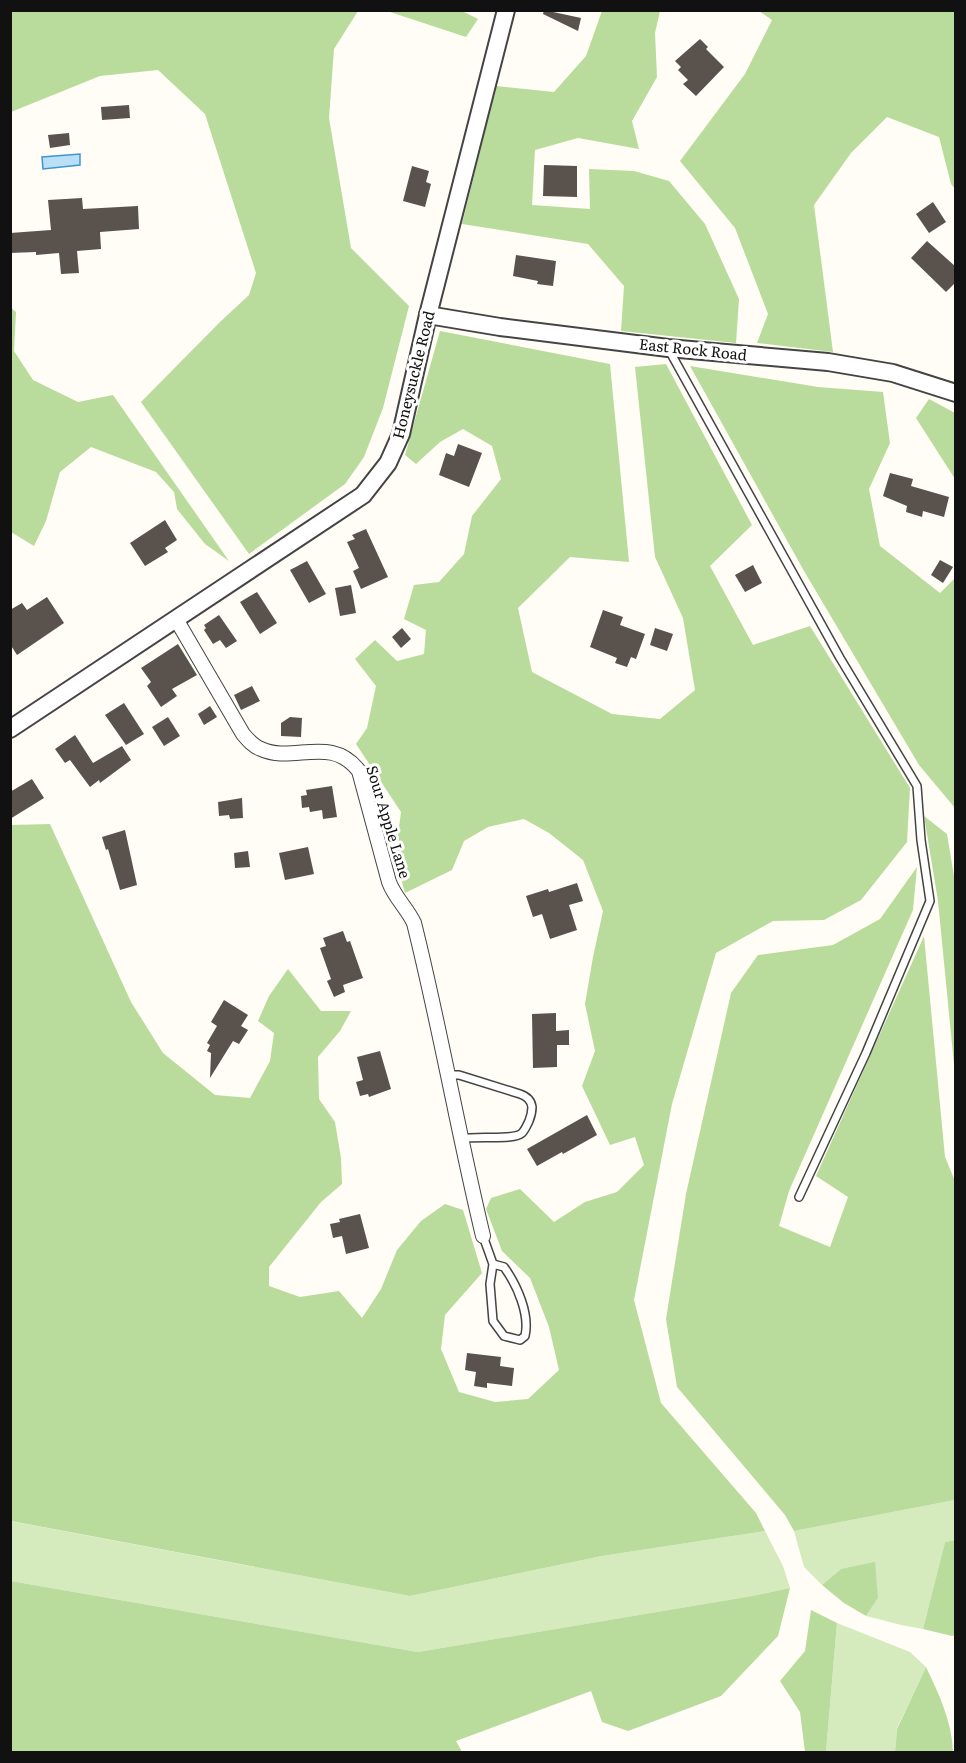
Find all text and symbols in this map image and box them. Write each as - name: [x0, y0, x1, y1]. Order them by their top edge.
- street label: Honeysuckle Road: [385, 308, 440, 441]
- street label: East Rock Road: [638, 331, 748, 366]
- street label: Sour Apple Lane: [361, 762, 418, 881]

